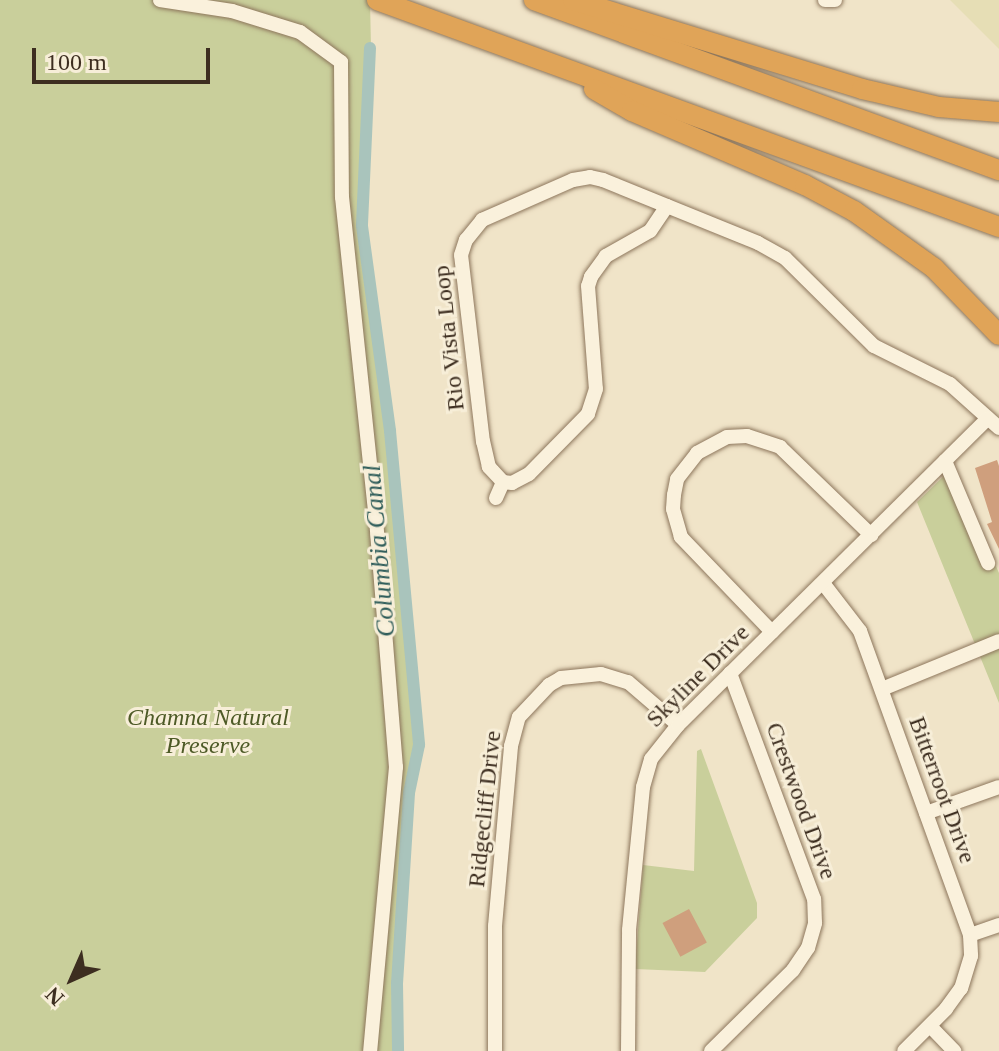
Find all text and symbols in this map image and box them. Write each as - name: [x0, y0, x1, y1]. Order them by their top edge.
- scale bar: [36, 32, 214, 82]
- text: 100 m: [46, 49, 107, 75]
- street label: Rio Vista Loop: [427, 264, 471, 412]
- water label: Columbia Canal: [356, 464, 402, 638]
- street label: Skyline Drive: [640, 618, 756, 734]
- park label: Chamna Natural Preserve: [127, 704, 289, 760]
- street label: Bitterroot Drive: [902, 713, 982, 867]
- street label: Crestwood Drive: [759, 719, 843, 883]
- street label: Ridgecliff Drive: [462, 729, 508, 889]
- north arrow: [32, 939, 112, 1019]
- text: N: [40, 982, 69, 1011]

